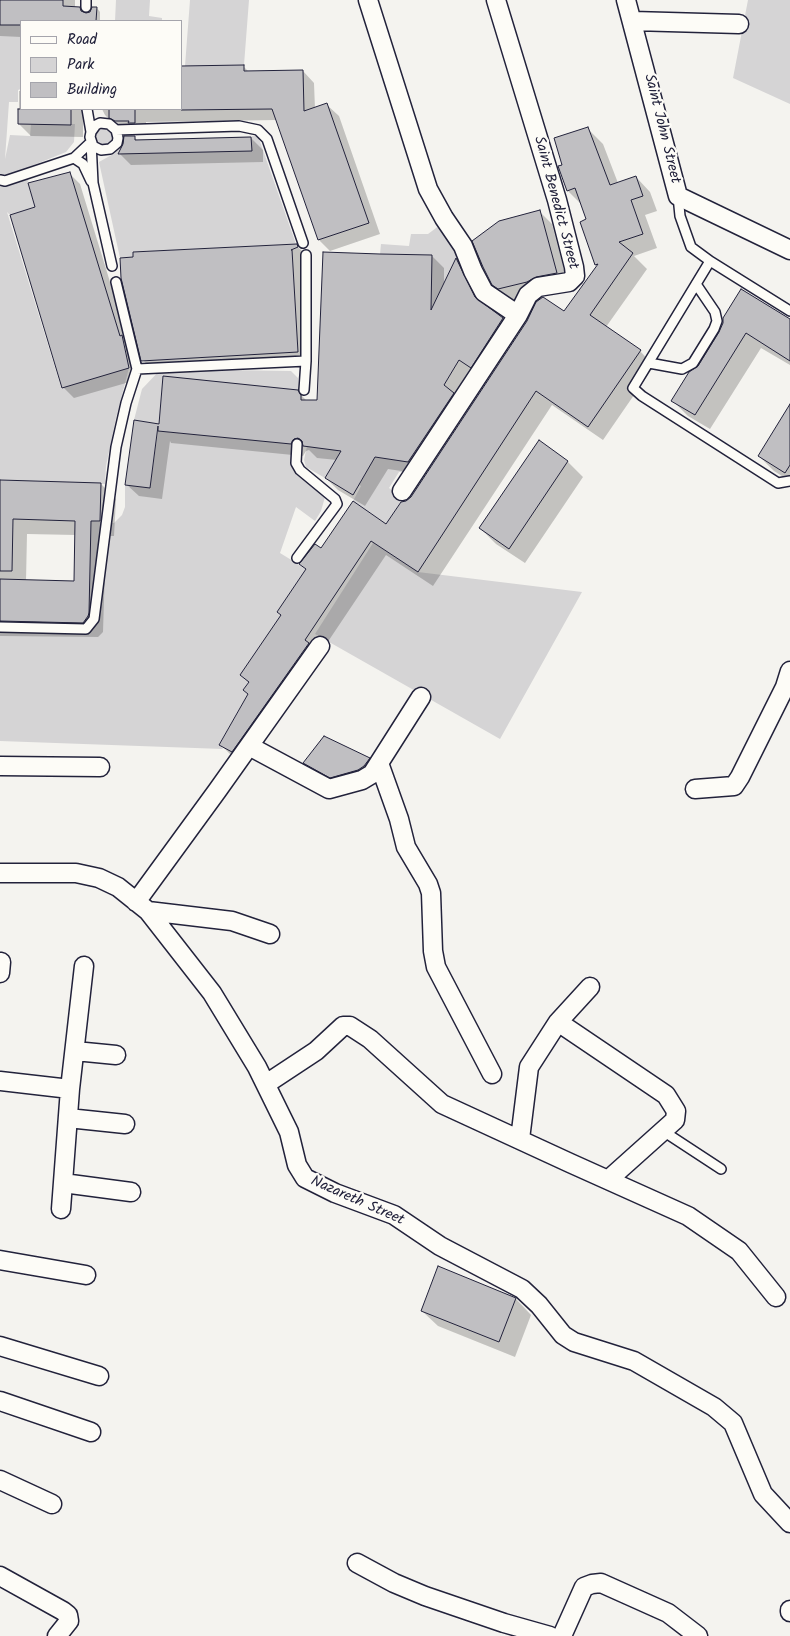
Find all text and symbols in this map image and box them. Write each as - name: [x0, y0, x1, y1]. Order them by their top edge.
- legend: [20, 20, 182, 110]
- text: Road: [67, 28, 97, 52]
- text: Park: [67, 53, 94, 77]
- street label: Saint John Street: [639, 72, 683, 186]
- text: Building: [67, 78, 117, 102]
- street label: Saint Benedict Street: [529, 134, 581, 272]
- street label: Nazareth Street: [307, 1173, 407, 1231]

